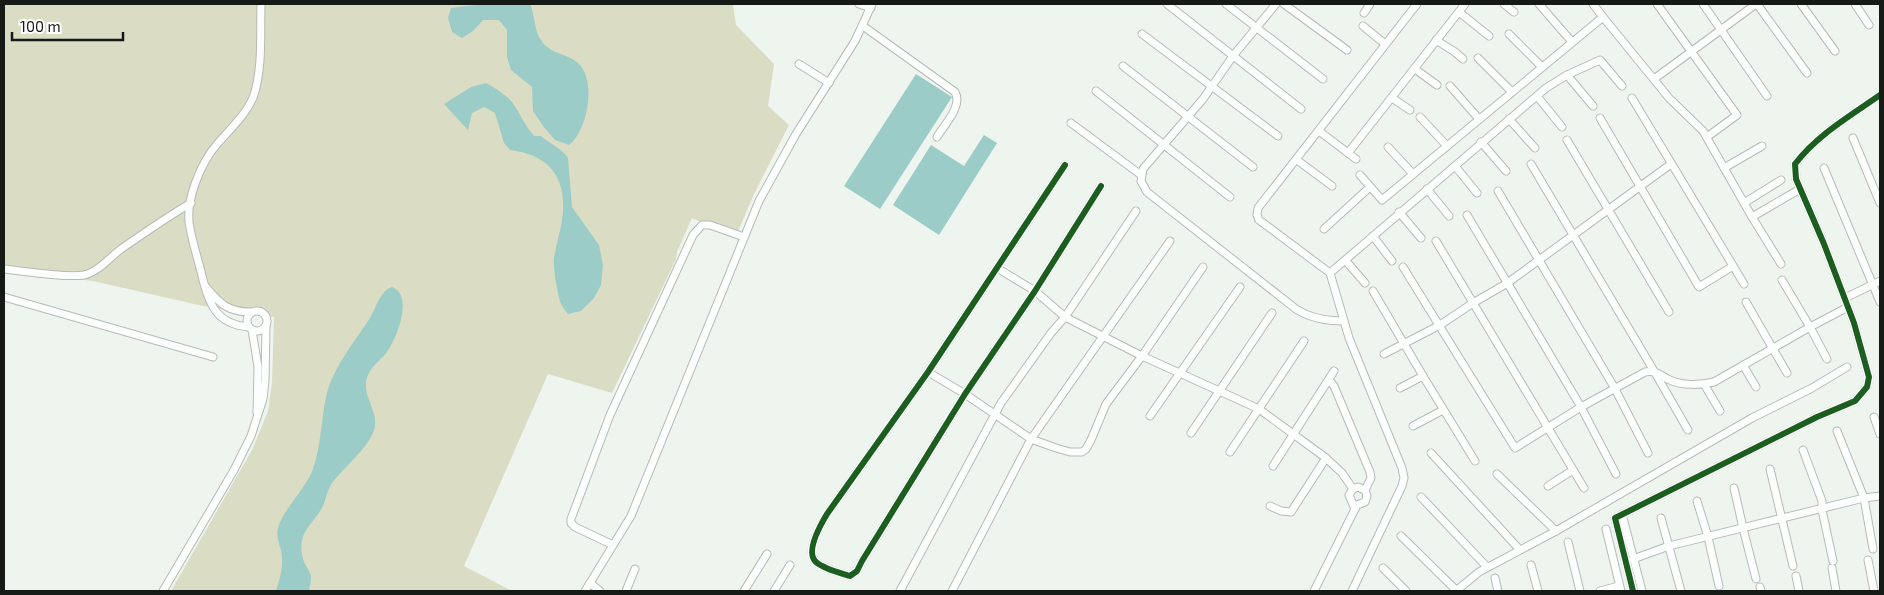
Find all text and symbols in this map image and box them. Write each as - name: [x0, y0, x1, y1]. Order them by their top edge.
- scale bar: [12, 10, 124, 42]
- text: 100 m: [20, 17, 61, 35]

